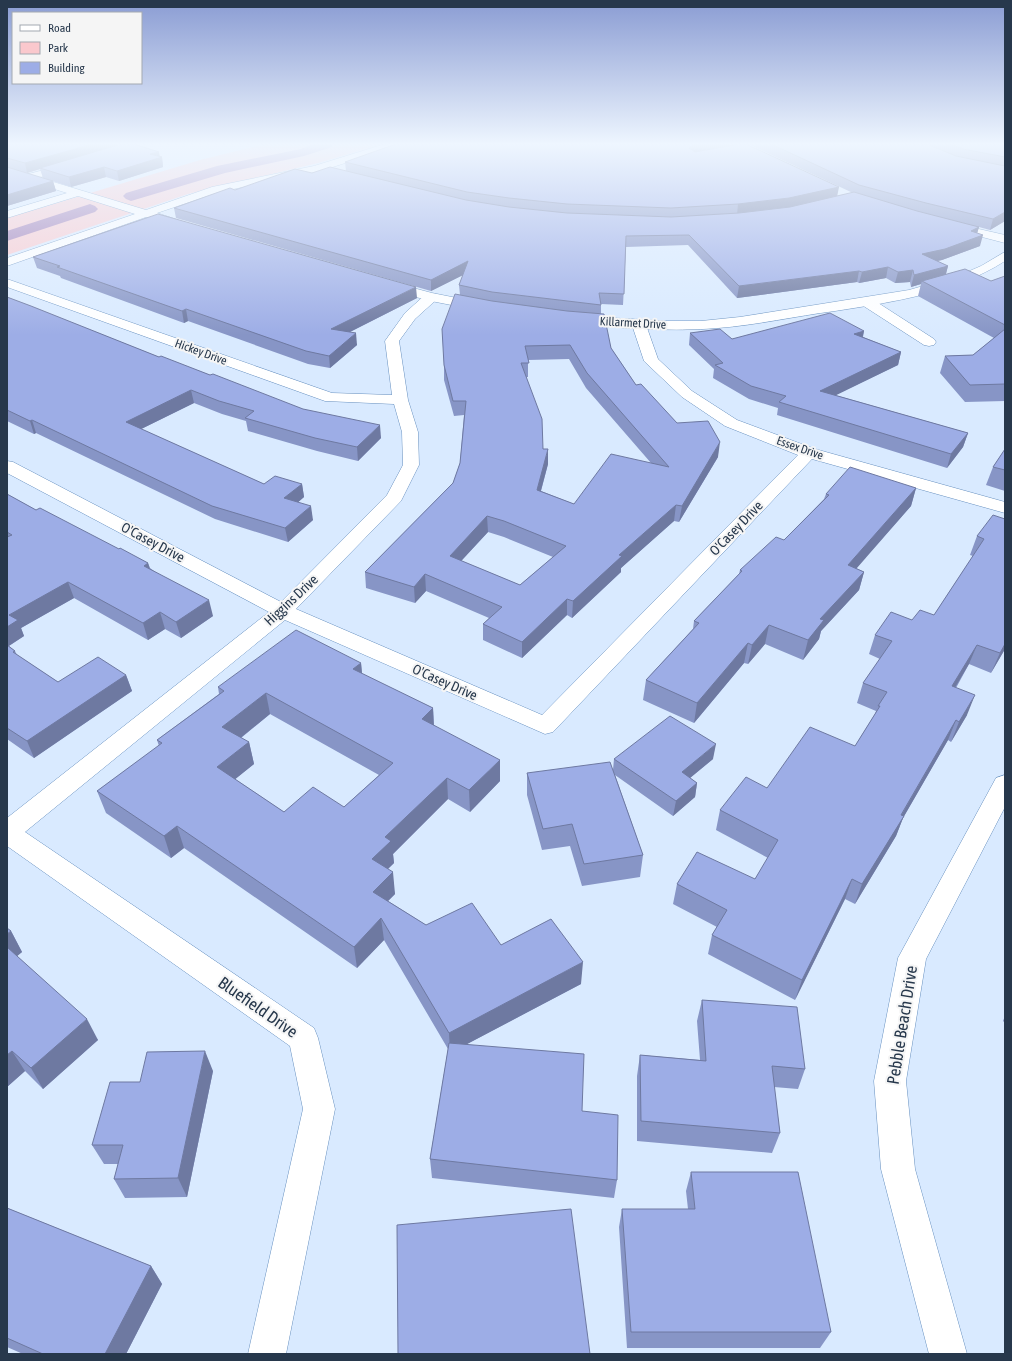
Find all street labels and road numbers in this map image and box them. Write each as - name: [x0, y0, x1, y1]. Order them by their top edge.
- street label: Killarmet Drive: [599, 314, 667, 332]
- street label: Hickey Drive: [173, 336, 229, 368]
- street label: Essex Drive: [775, 433, 825, 463]
- street label: O'Casey Drive: [706, 498, 766, 558]
- street label: O'Casey Drive: [119, 519, 187, 565]
- street label: Higgins Drive: [261, 571, 321, 629]
- street label: O'Casey Drive: [410, 661, 480, 703]
- street label: Pebble Beach Drive: [883, 964, 921, 1086]
- street label: Bluefield Drive: [214, 972, 302, 1042]

